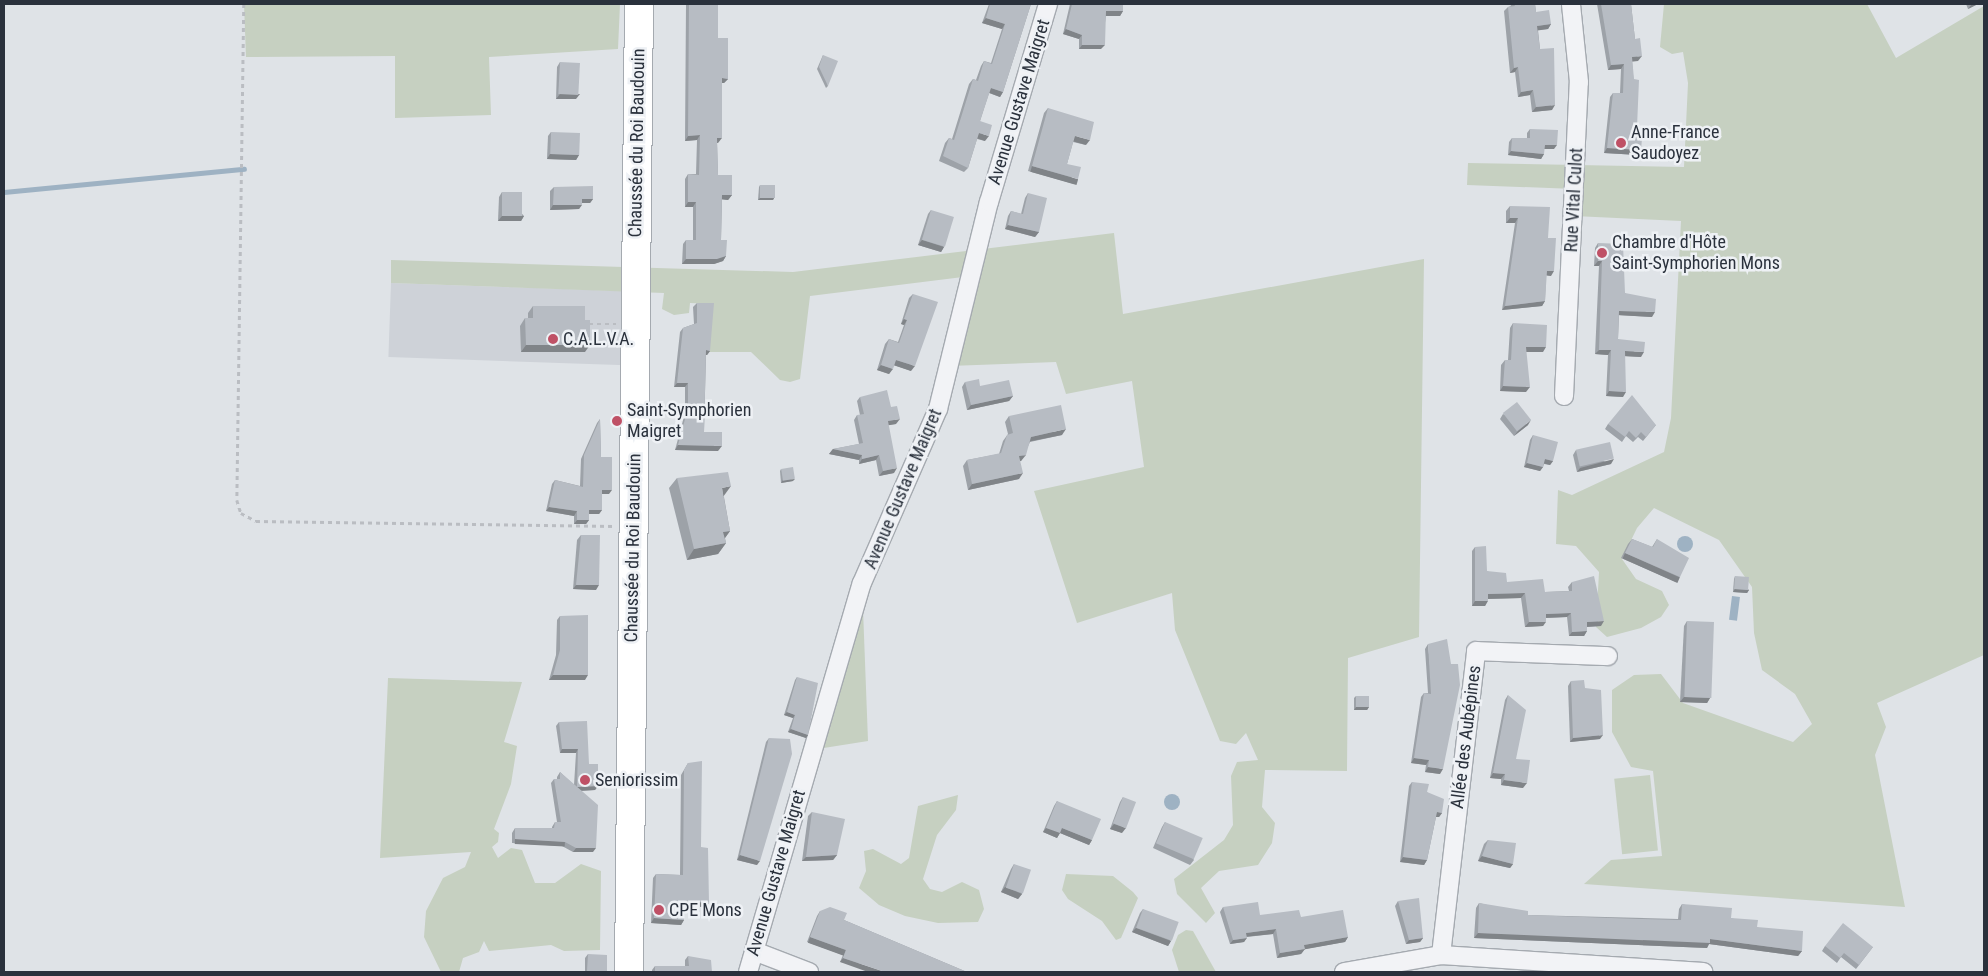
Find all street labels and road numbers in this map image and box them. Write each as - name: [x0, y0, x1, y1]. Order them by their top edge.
- street label: Avenue Gustave Maigret: [984, 17, 1054, 187]
- street label: Chaussée du Roi Baudouin: [625, 48, 649, 238]
- street label: Rue Vital Culot: [1560, 147, 1588, 253]
- street label: Avenue Gustave Maigret: [859, 406, 947, 572]
- street label: Chaussée du Roi Baudouin: [621, 453, 645, 643]
- street label: Allée des Aubépines: [1447, 664, 1485, 810]
- street label: Avenue Gustave Maigret: [742, 787, 810, 959]

